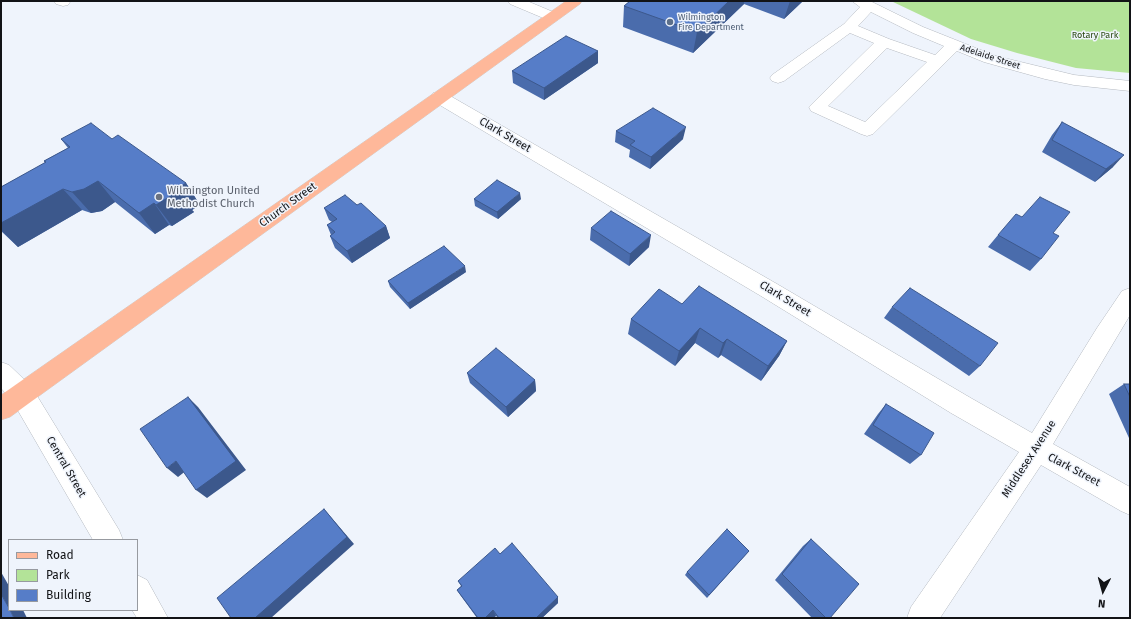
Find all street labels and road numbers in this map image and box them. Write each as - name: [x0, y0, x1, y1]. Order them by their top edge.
- street label: Adelaide Street: [959, 42, 1021, 72]
- street label: Clark Street: [477, 115, 533, 155]
- street label: Church Street: [257, 180, 319, 230]
- street label: Clark Street: [757, 278, 813, 320]
- street label: Middlesex Avenue: [999, 418, 1059, 500]
- street label: Central Street: [43, 434, 89, 500]
- street label: Clark Street: [1045, 451, 1103, 489]

